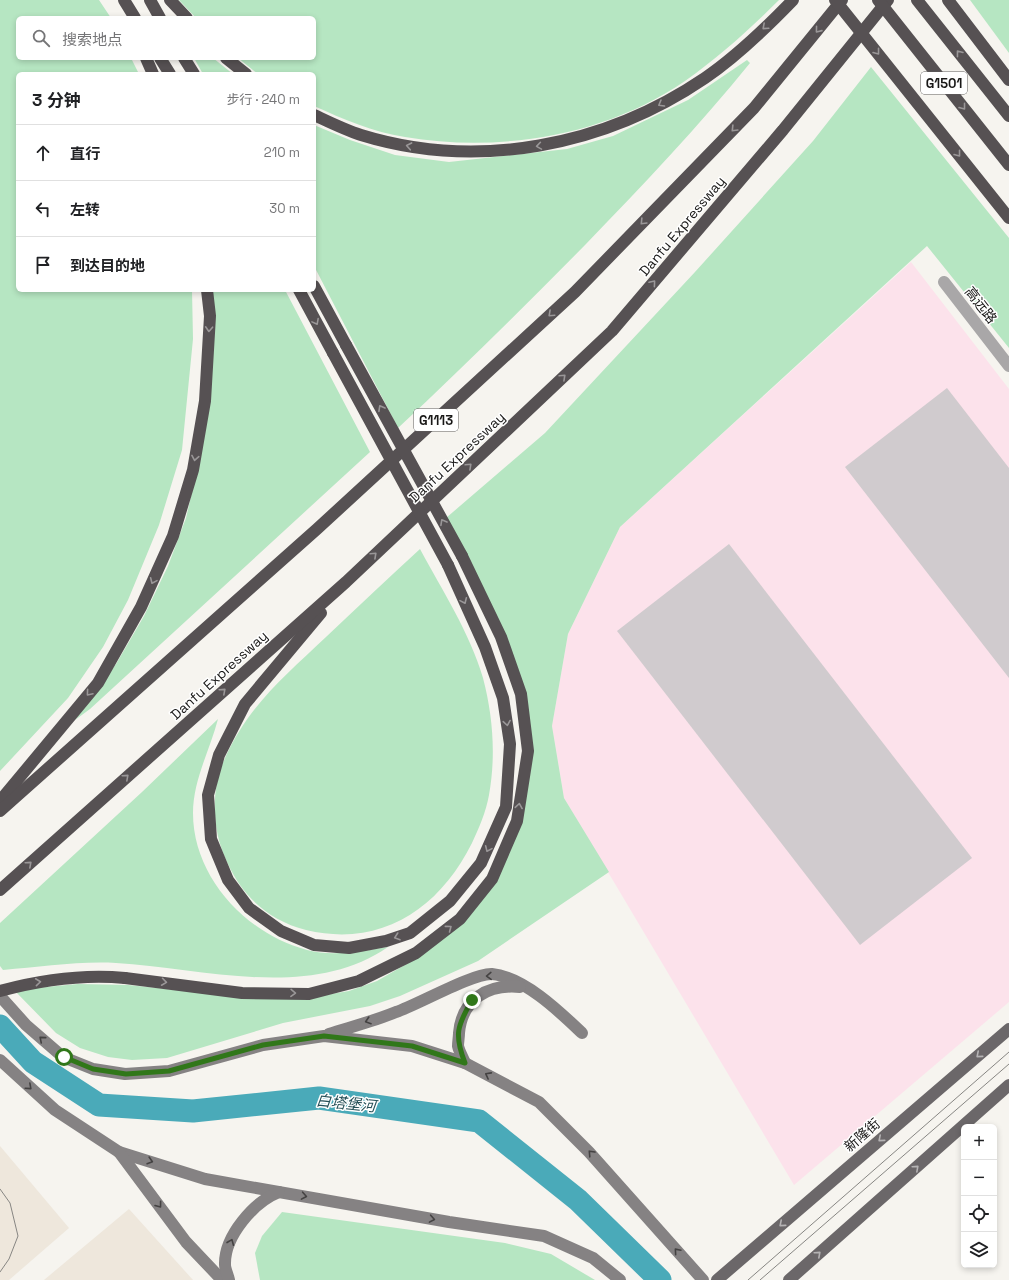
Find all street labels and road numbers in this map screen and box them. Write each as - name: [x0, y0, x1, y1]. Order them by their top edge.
- road number: G1501: [921, 72, 967, 94]
- street label: Danfu Expressway: [635, 172, 729, 280]
- street label: 高远路: [961, 283, 1001, 327]
- street label: Danfu Expressway: [405, 408, 509, 506]
- road number: G1113: [414, 409, 458, 431]
- street label: Danfu Expressway: [167, 627, 271, 723]
- street label: 新隆街: [840, 1114, 884, 1156]

